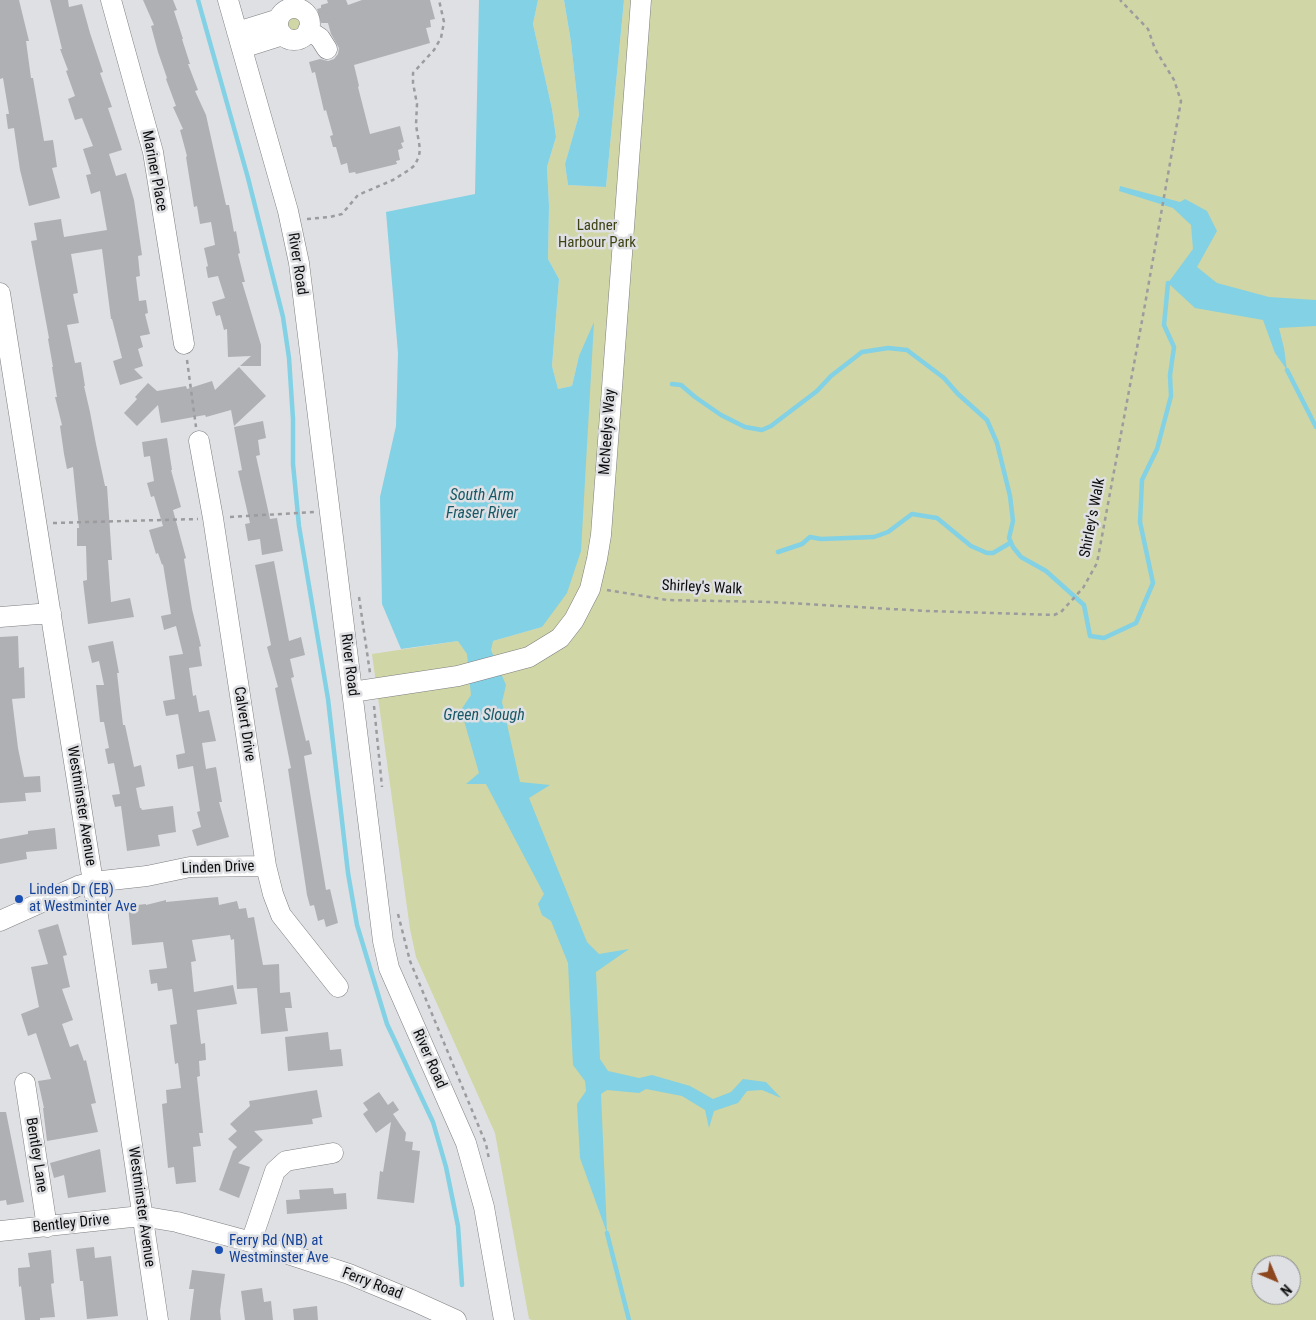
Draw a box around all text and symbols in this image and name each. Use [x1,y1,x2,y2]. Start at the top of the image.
street label: Mariner Place [137,129,171,213]
park label: Ladner Harbour Park [558,217,636,252]
street label: River Road [283,232,311,296]
street label: McNeelys Way [596,388,620,476]
street label: Shirley's Walk [1076,477,1110,559]
water label: South Arm Fraser River [446,486,518,524]
street label: Shirley's Walk [661,577,743,599]
street label: River Road [336,633,362,697]
street label: Calvert Drive [229,685,259,763]
water label: Green Slough [443,706,525,726]
street label: Westminster Avenue [63,745,99,867]
street label: Linden Drive [181,858,255,878]
place label: Linden Dr (EB) at Westminter Ave [29,881,137,916]
marker: Linden Dr (EB) at Westminter Ave [13,893,25,905]
street label: River Road [408,1027,450,1091]
street label: Bentley Lane [21,1116,51,1194]
street label: Westminster Avenue [124,1146,158,1268]
street label: Bentley Drive [32,1211,110,1237]
place label: Ferry Rd (NB) at Westminster Ave [229,1232,328,1267]
marker: Ferry Rd (NB) at Westminster Ave [213,1244,225,1256]
north arrow [1251,1255,1301,1305]
street label: Ferry Road [339,1264,405,1304]
text: N [1277,1281,1295,1299]

